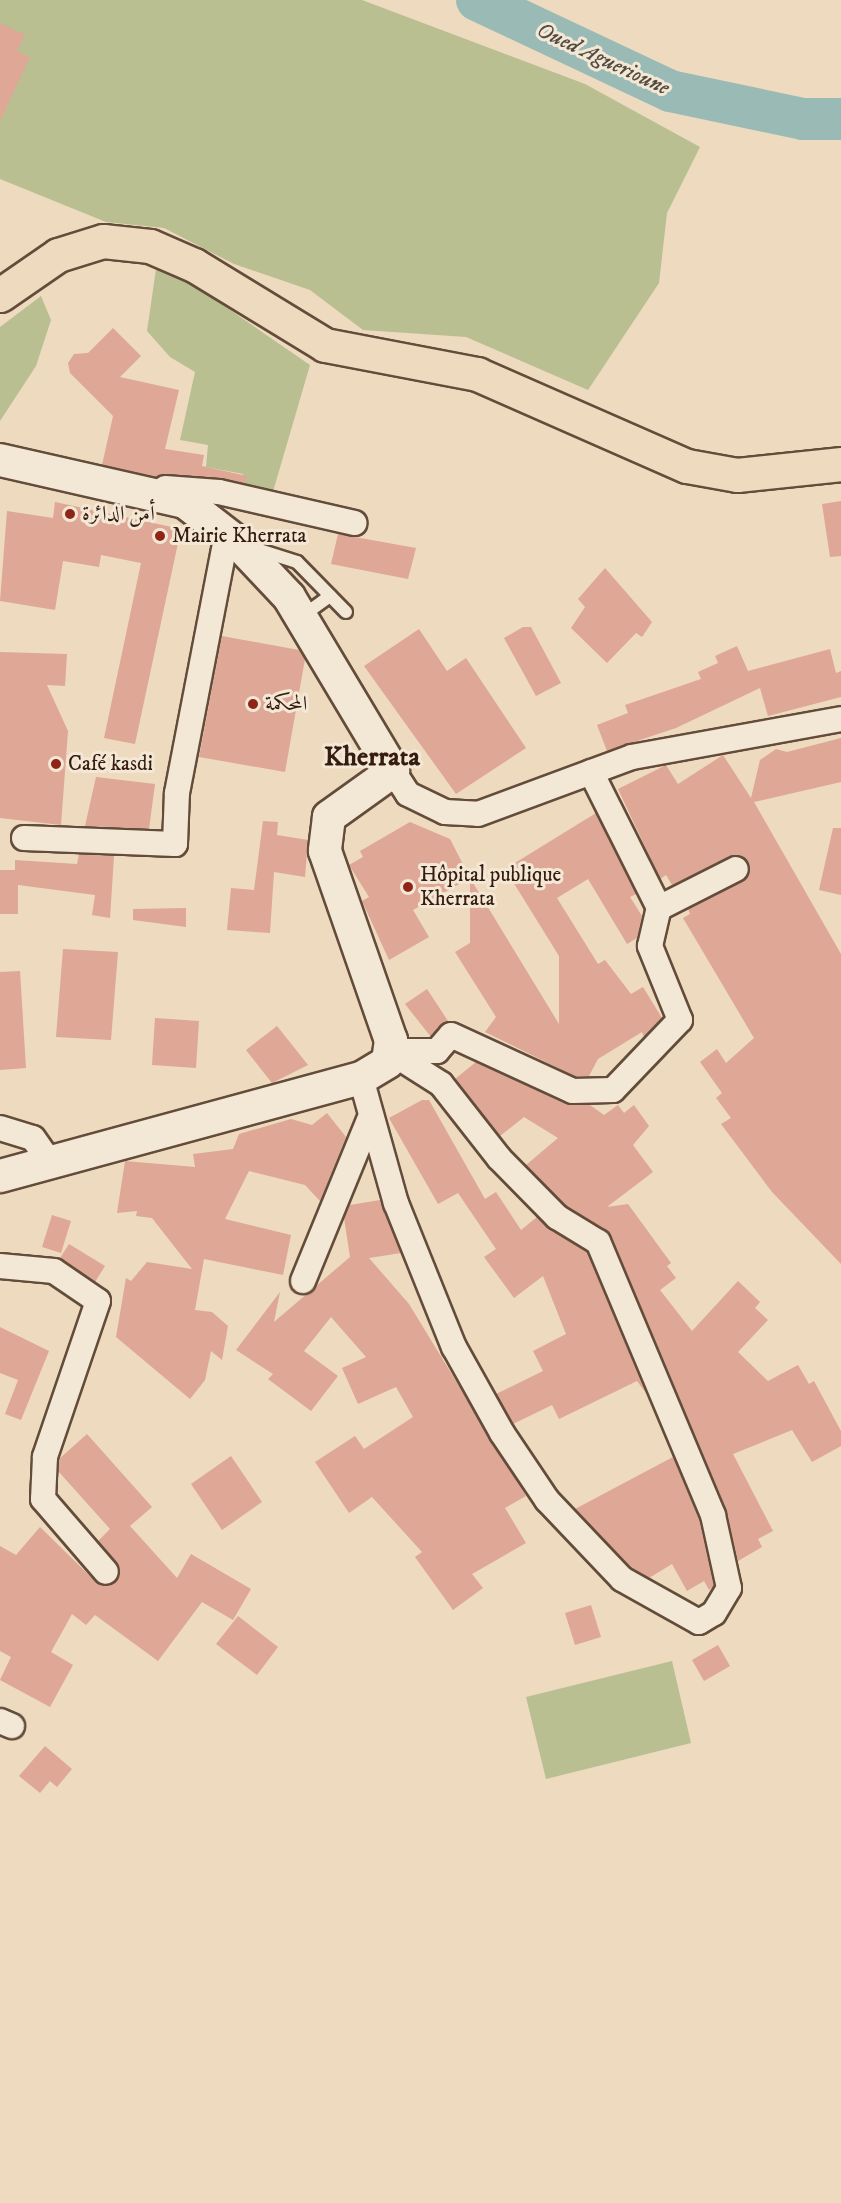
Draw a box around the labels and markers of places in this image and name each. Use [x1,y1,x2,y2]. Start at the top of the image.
place label: أمن الدائرة [82,501,155,527]
marker: أمن الدائرة [63,507,77,521]
place label: Mairie Kherrata [172,523,307,549]
marker: Mairie Kherrata [153,529,167,543]
place label: المحكمة [265,691,307,717]
marker: المحكمة [246,697,260,711]
place label: Café kasdi [68,751,153,777]
marker: Café kasdi [49,757,63,771]
place label: Hôpital publique Kherrata [420,862,561,912]
marker: Hôpital publique Kherrata [401,880,415,894]

